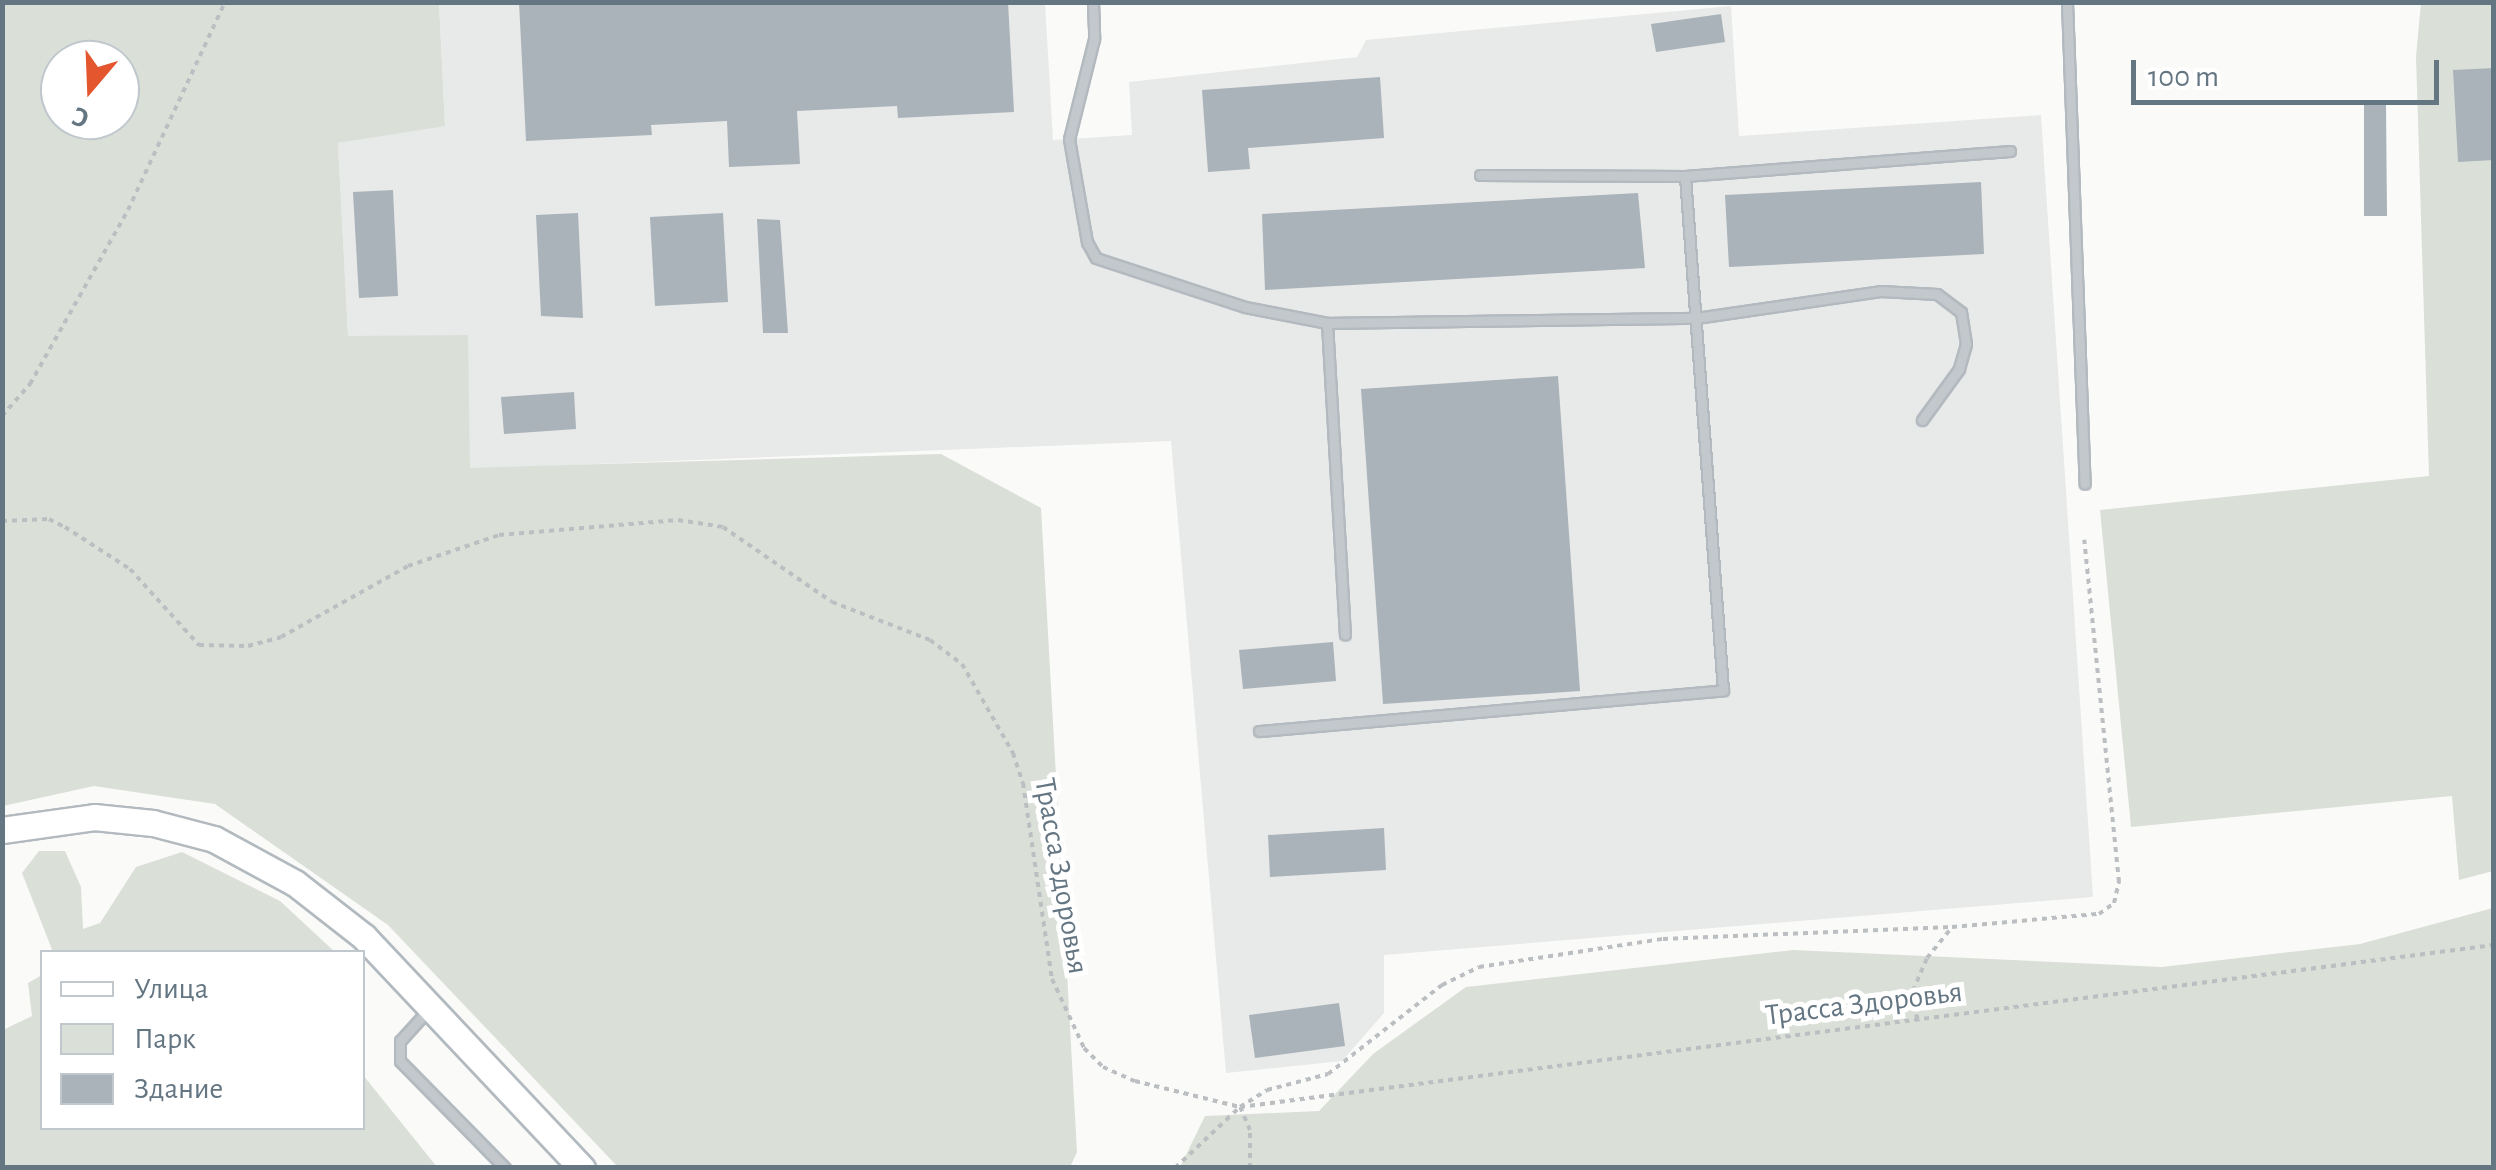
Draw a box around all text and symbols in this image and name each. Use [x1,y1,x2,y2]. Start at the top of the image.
north arrow [40,40,140,140]
scale bar [2136,40,2444,102]
text: 100 m [2148,62,2219,92]
text: С [69,101,93,132]
street label: Трасса Здоровья [1026,775,1096,977]
legend [40,950,365,1130]
text: Улица [134,974,209,1004]
street label: Трасса Здоровья [1763,974,1965,1034]
text: Парк [134,1024,196,1054]
text: Здание [134,1074,223,1104]

